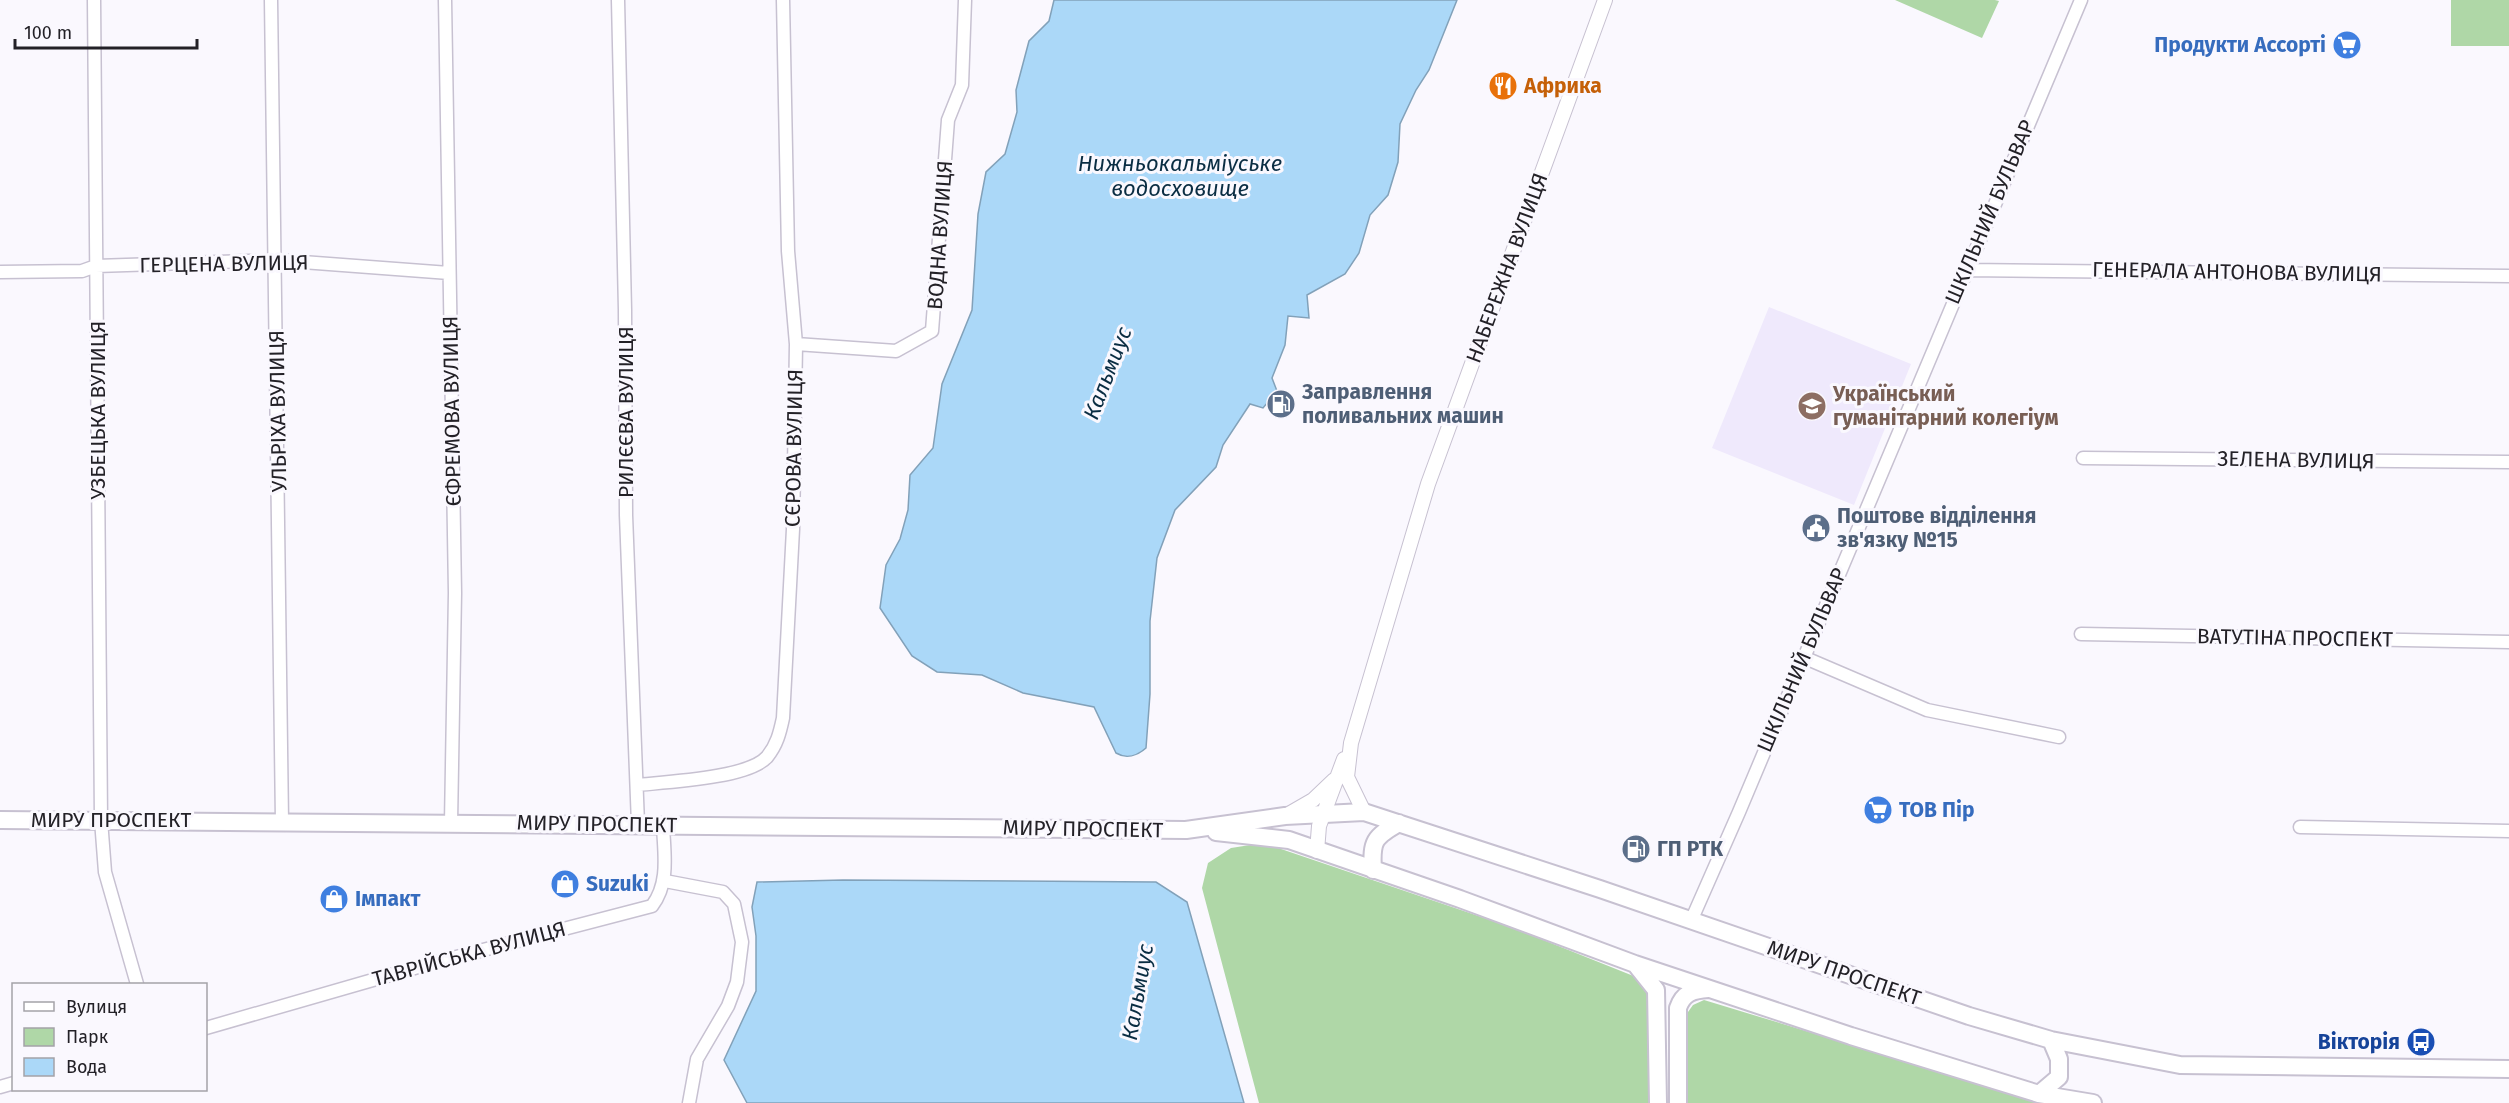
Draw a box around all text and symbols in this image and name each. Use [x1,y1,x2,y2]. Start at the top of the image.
scale bar [15,12,196,50]
text: 100 m [24,22,72,44]
supermarket icon: Продукти Ассорті [2331,29,2363,61]
place label: Продукти Ассорті [2154,32,2326,58]
restaurant icon: Африка [1487,70,1519,102]
place label: Африка [1523,73,1602,99]
street label: ШКІЛЬНИЙ БУЛЬВАР [1939,116,2041,308]
water label: Нижньокальміуське водосховище [1078,150,1282,202]
street label: ВОДНА ВУЛИЦЯ [922,159,958,311]
street label: НАБЕРЕЖНА ВУЛИЦЯ [1461,169,1553,367]
street label: ГЕРЦЕНА ВУЛИЦЯ [139,250,309,278]
street label: ГЕНЕРАЛА АНТОНОВА ВУЛИЦЯ [2092,256,2382,288]
street label: ЄФРЕМОВА ВУЛИЦЯ [437,315,467,507]
street label: УЗБЕЦЬКА ВУЛИЦЯ [85,320,111,500]
water label: Кальмиус [1077,322,1138,423]
street label: РИЛЄЄВА ВУЛИЦЯ [613,326,639,498]
street label: УЛЬРІХА ВУЛИЦЯ [264,330,292,492]
street label: СЄРОВА ВУЛИЦЯ [780,369,808,527]
place label: Заправлення поливальних машин [1301,379,1504,429]
place label: Український гуманітарний колегіум [1832,381,2059,431]
fuel station icon: Заправлення поливальних машин [1265,388,1297,420]
school or university icon: Український гуманітарний колегіум [1796,390,1828,422]
street label: ЗЕЛЕНА ВУЛИЦЯ [2217,446,2375,474]
place label: Поштове відділення зв'язку №15 [1837,503,2036,553]
public building icon: Поштове відділення зв'язку №15 [1800,512,1832,544]
street label: ШКІЛЬНИЙ БУЛЬВАР [1751,564,1853,756]
street label: ВАТУТІНА ПРОСПЕКТ [2197,623,2393,653]
supermarket icon: ТОВ Пір [1862,794,1894,826]
place label: ТОВ Пір [1899,797,1974,823]
street label: МИРУ ПРОСПЕКТ [31,807,191,833]
street label: МИРУ ПРОСПЕКТ [516,810,678,838]
street label: МИРУ ПРОСПЕКТ [1002,815,1164,843]
fuel station icon: ГП РТК [1620,833,1652,865]
place label: ГП РТК [1657,836,1724,862]
shop icon: Suzuki [549,868,581,900]
place label: Suzuki [586,871,649,897]
shop icon: Iмпакт [318,883,350,915]
place label: Iмпакт [355,886,422,912]
street label: ТАВРІЙСЬКА ВУЛИЦЯ [369,916,569,992]
street label: МИРУ ПРОСПЕКТ [1764,935,1924,1011]
water label: Кальмиус [1116,941,1159,1042]
legend [12,983,207,1091]
text: Вулиця [66,996,127,1018]
text: Парк [66,1026,109,1048]
bus stop icon: Вікторія [2405,1026,2437,1058]
place label: Вікторія [2318,1029,2400,1055]
text: Вода [66,1056,107,1078]

